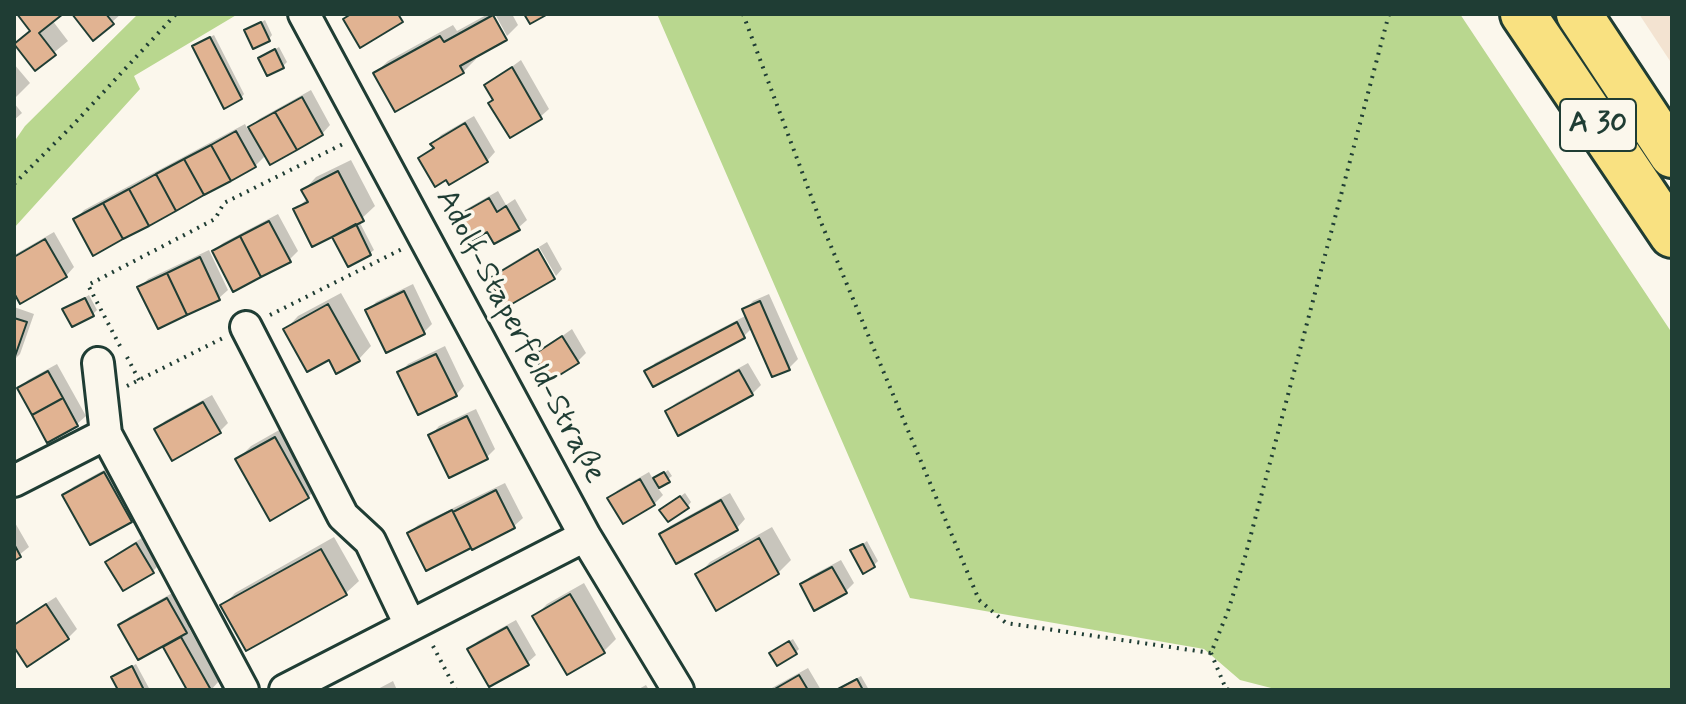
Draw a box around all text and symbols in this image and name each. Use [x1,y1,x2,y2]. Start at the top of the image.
road number: A 30 [1560,99,1636,151]
street label: Adolf-Staperfeld-Straße [425,183,613,491]

